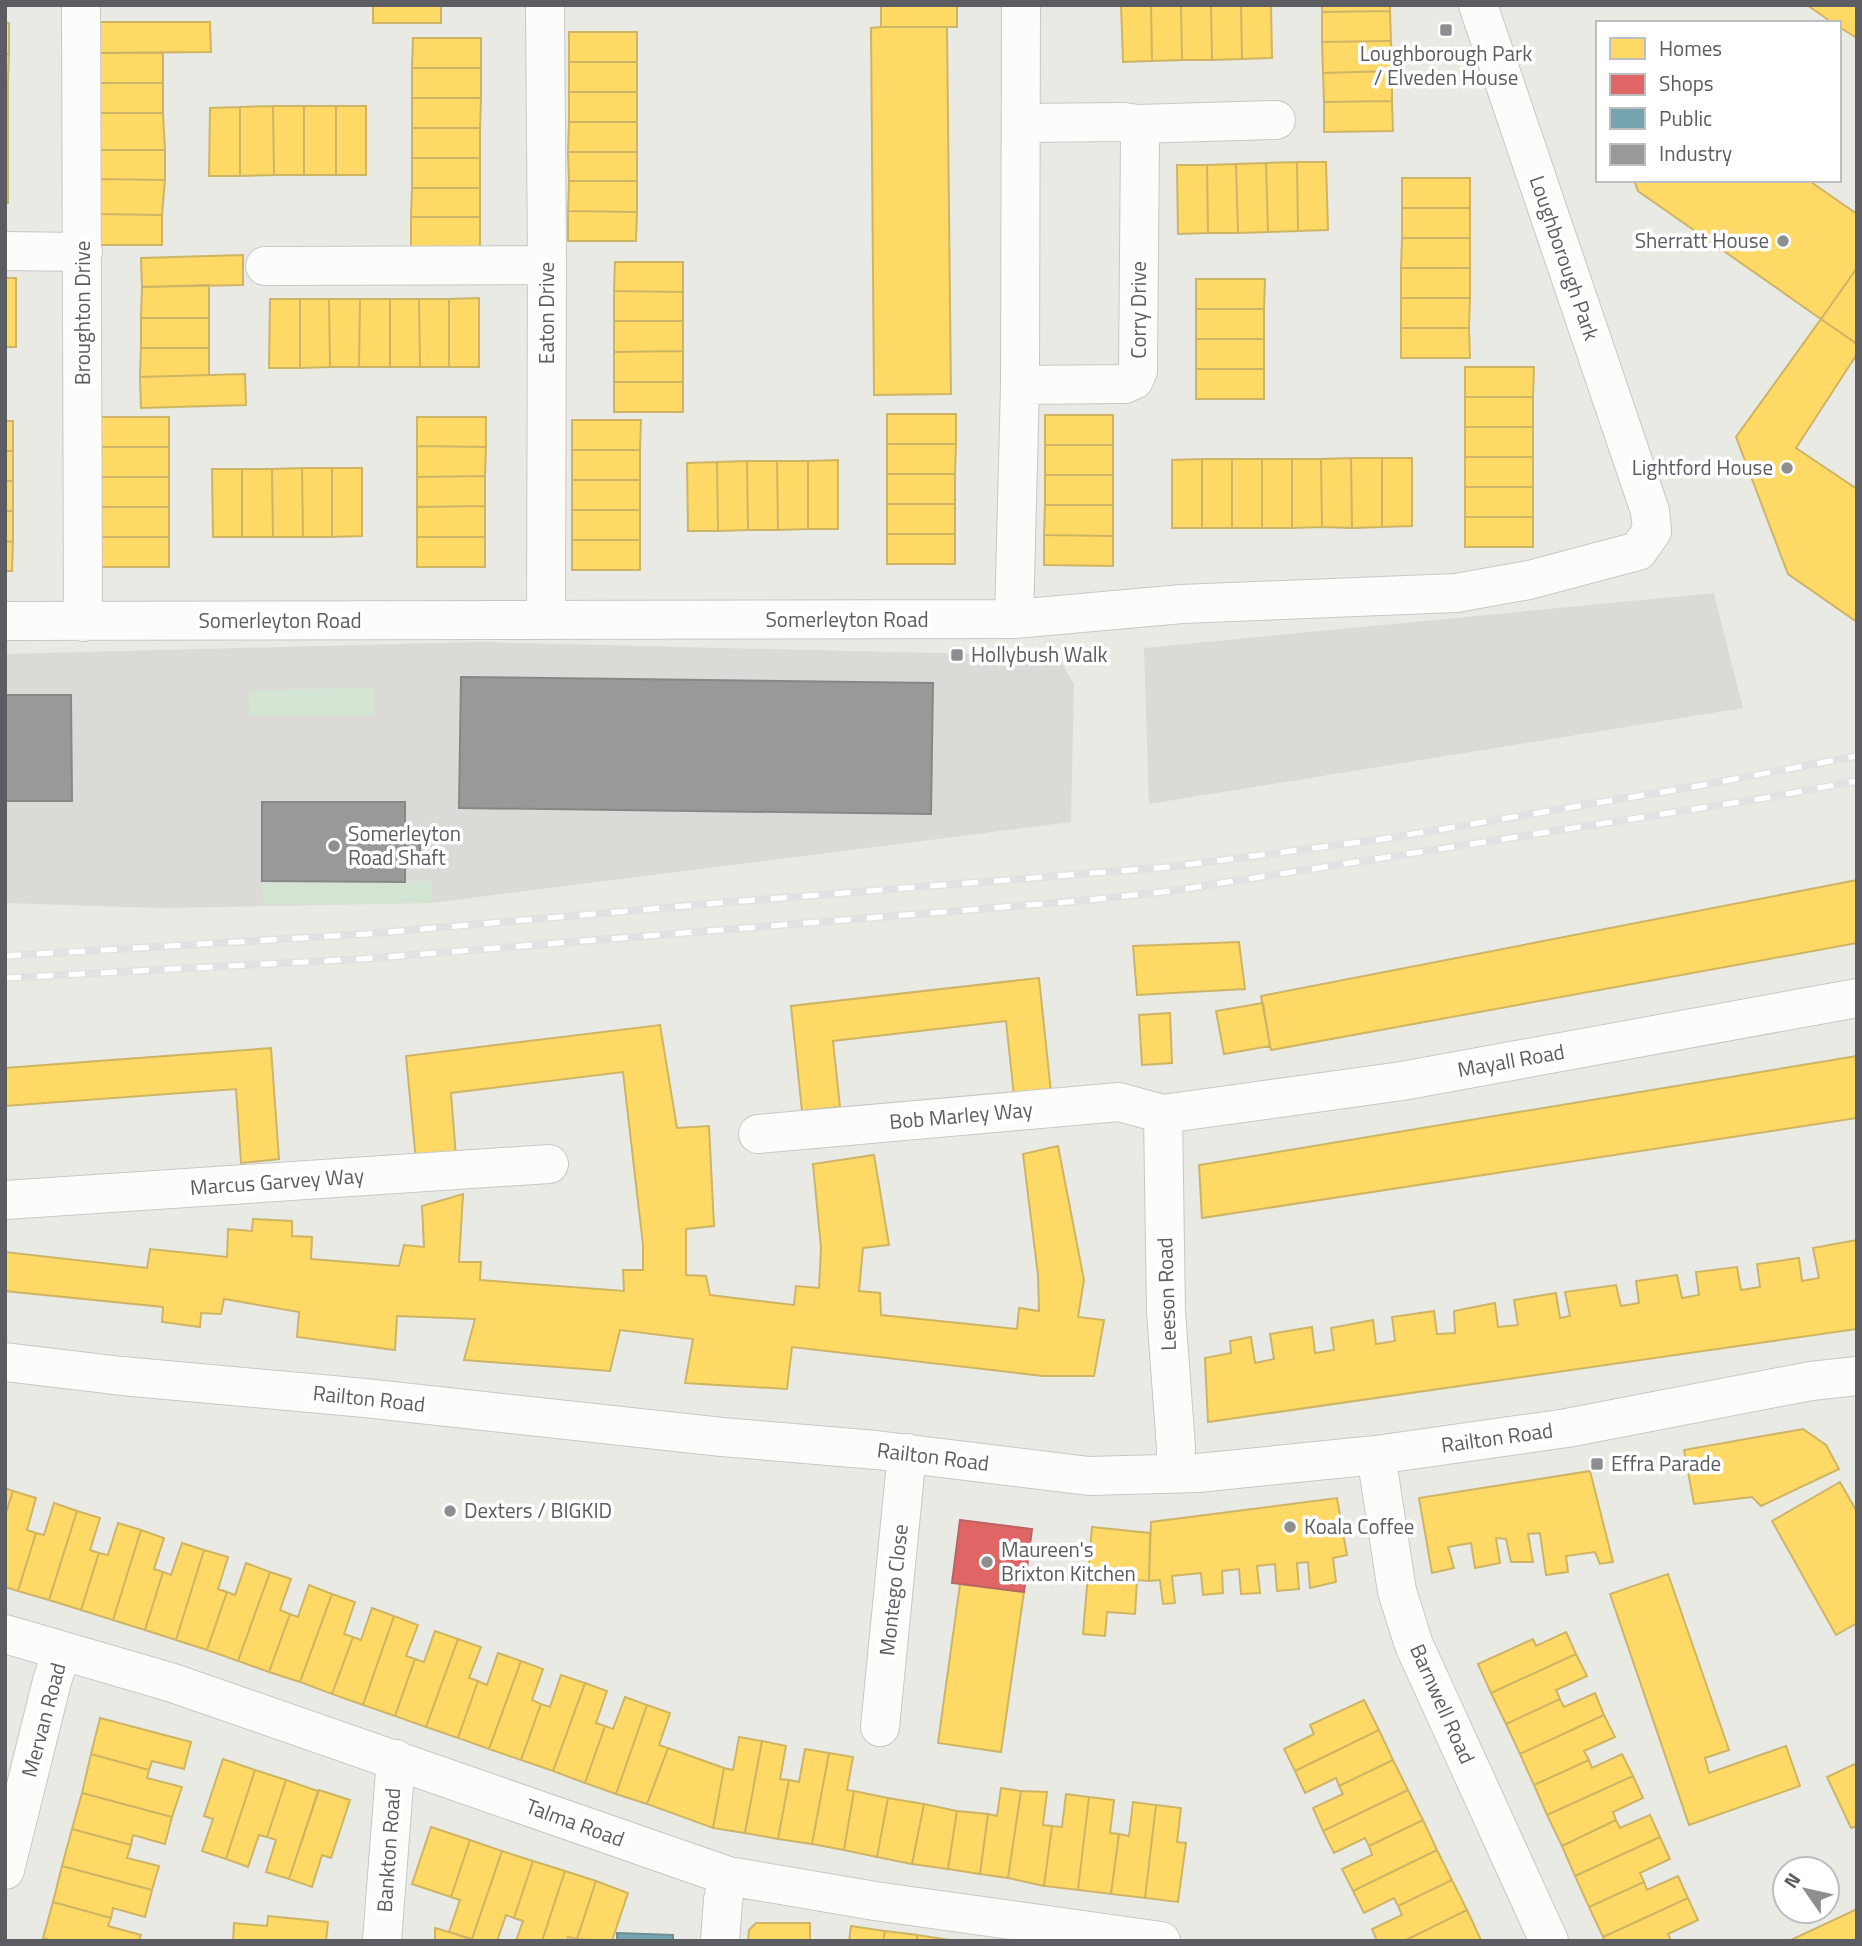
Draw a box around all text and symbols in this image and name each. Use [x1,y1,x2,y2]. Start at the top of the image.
legend [1596,21,1841,182]
marker: Loughborough Park / Elveden House [1438,22,1454,38]
text: Homes [1659,32,1722,64]
place label: Loughborough Park / Elveden House [1360,37,1532,93]
text: Shops [1659,67,1714,99]
text: Public [1659,102,1712,134]
text: Industry [1659,137,1732,169]
street label: Loughborough Park [1522,171,1608,344]
place label: Sherratt House [1635,224,1769,256]
marker: Sherratt House [1775,233,1791,249]
street label: Broughton Drive [66,241,98,385]
street label: Corry Drive [1122,261,1154,359]
street label: Eaton Drive [530,262,562,364]
place label: Lightford House [1632,451,1773,483]
marker: Lightford House [1779,460,1795,476]
street label: Somerleyton Road [765,603,929,635]
street label: Somerleyton Road [198,604,362,636]
place label: Hollybush Walk [971,638,1108,670]
marker: Hollybush Walk [949,647,965,663]
place label: Somerleyton Road Shaft [348,817,461,873]
marker: Somerleyton Road Shaft [326,838,342,854]
street label: Mayall Road [1455,1035,1567,1085]
street label: Bob Marley Way [888,1093,1034,1137]
street label: Marcus Garvey Way [189,1159,365,1203]
street label: Leeson Road [1148,1237,1184,1351]
street label: Railton Road [311,1376,427,1420]
street label: Railton Road [1439,1413,1555,1461]
street label: Railton Road [875,1433,991,1479]
place label: Effra Parade [1611,1447,1721,1479]
marker: Effra Parade [1589,1456,1605,1472]
place label: Dexters / BIGKID [464,1494,612,1526]
marker: Dexters / BIGKID [442,1503,458,1519]
place label: Koala Coffee [1304,1510,1414,1542]
marker: Koala Coffee [1282,1519,1298,1535]
street label: Montego Close [870,1523,916,1657]
place label: Maureen's Brixton Kitchen [1001,1533,1136,1589]
marker: Maureen's Brixton Kitchen [979,1554,995,1570]
street label: Barnwell Road [1402,1639,1484,1769]
street label: Mervan Road [12,1659,74,1781]
street label: Bankton Road [368,1787,408,1913]
street label: Talma Road [522,1789,629,1855]
north arrow [1771,1855,1841,1925]
text: N [1776,1867,1807,1894]

